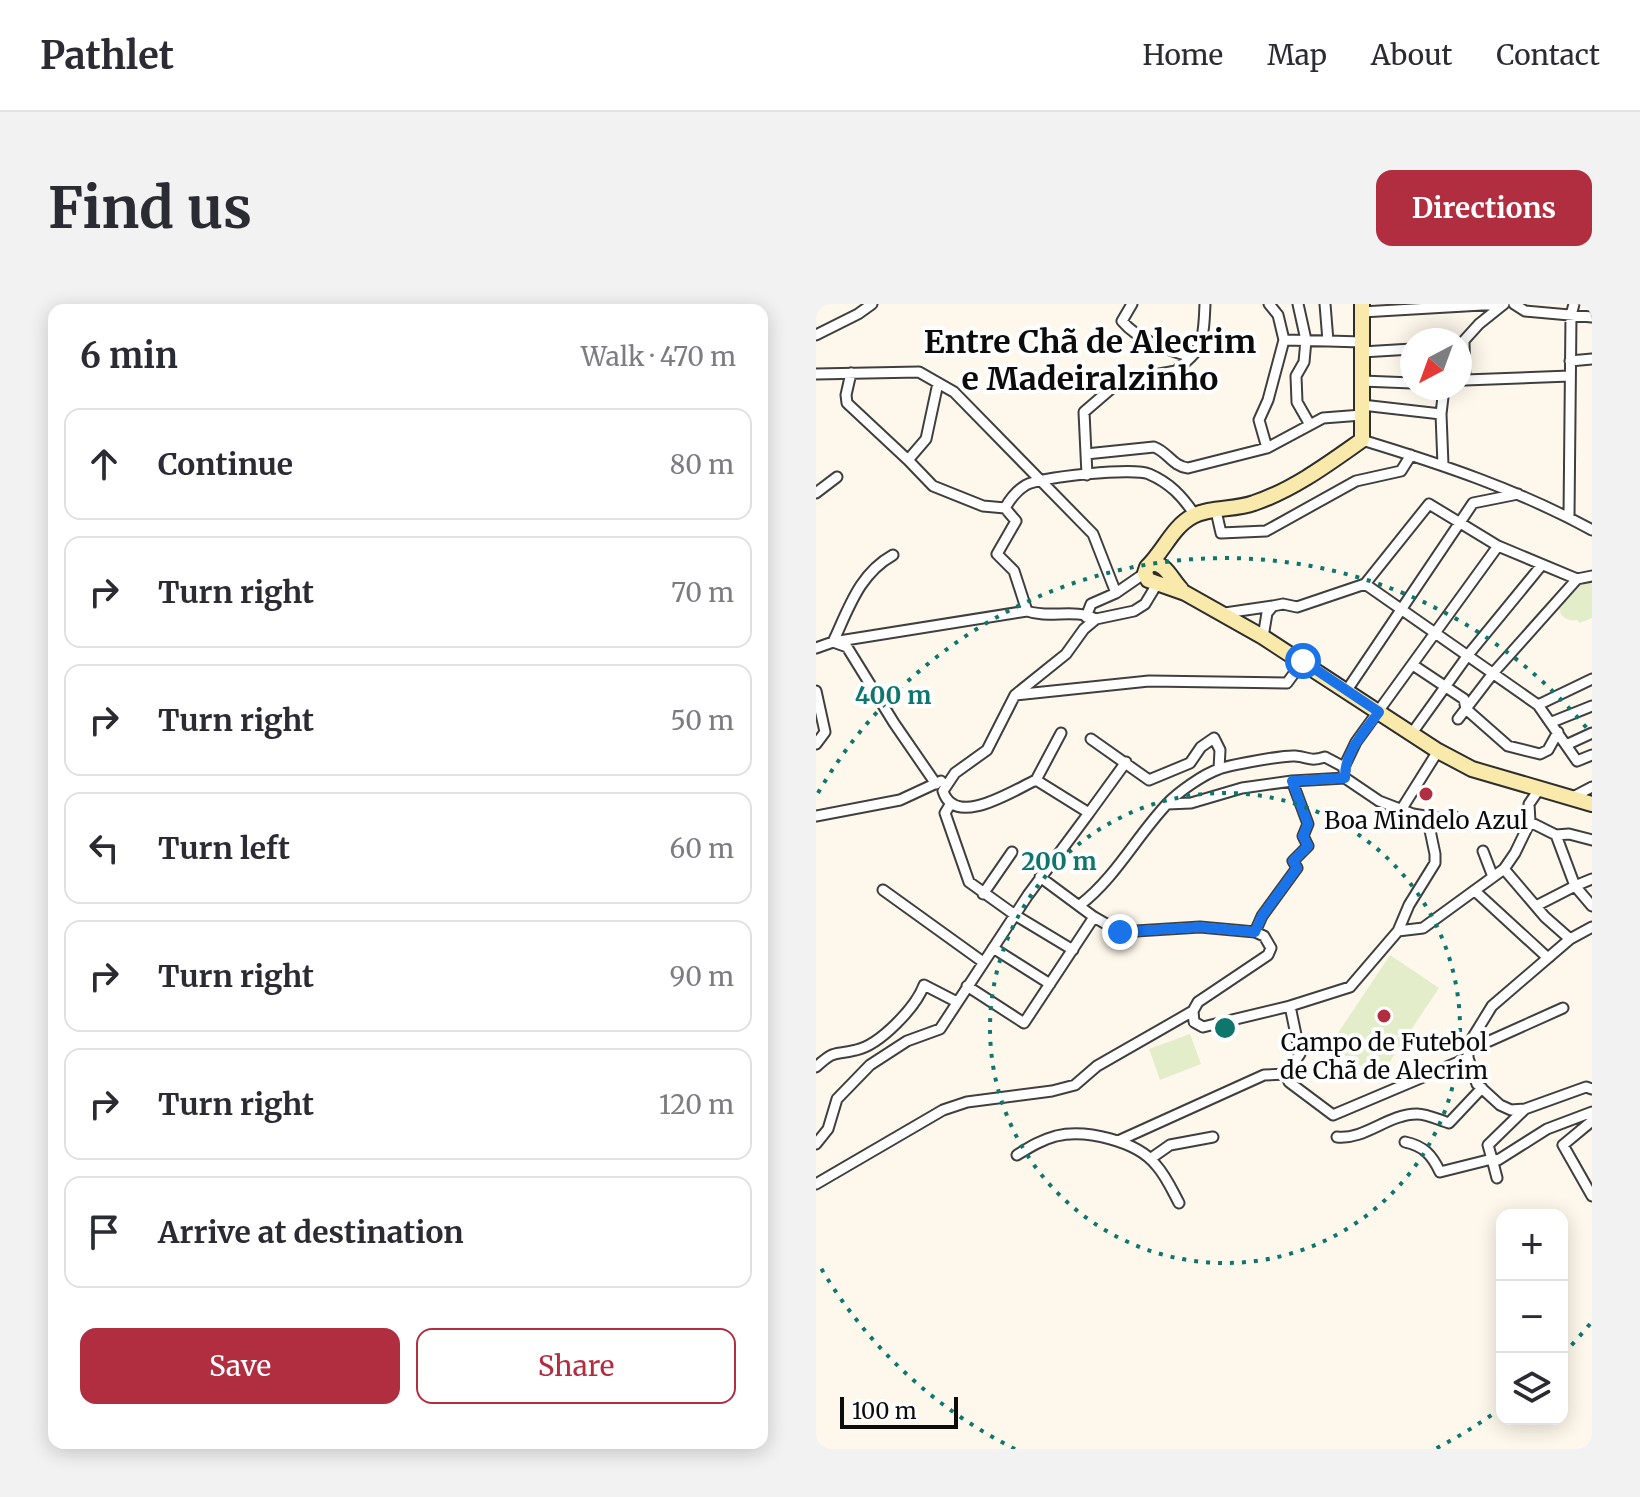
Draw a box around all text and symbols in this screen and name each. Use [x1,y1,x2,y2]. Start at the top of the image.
text: Pathlet [40,32,174,79]
text: Home [1142,37,1223,73]
text: Map [1267,37,1327,73]
text: About [1371,37,1452,73]
text: Contact [1496,37,1600,73]
button: Directions [1376,170,1592,246]
text: Find us [48,173,252,243]
district label: Entre Chã de Alecrim e Madeiralzinho [924,322,1256,399]
north arrow [1400,328,1472,400]
text: 6 min [80,335,178,377]
text: Walk · 470 m [581,340,736,373]
icon: ahead [82,442,126,486]
text: Continue [158,445,293,483]
text: 80 m [670,448,734,481]
icon: right [82,570,126,614]
text: Turn right [158,573,314,611]
text: 70 m [671,576,734,609]
route start [1285,643,1321,679]
text: 400 m [855,680,931,711]
icon: right [82,698,126,742]
text: Turn right [158,701,314,739]
text: 50 m [670,704,734,737]
marker: Boa Mindelo Azul [1417,785,1435,803]
place label: Boa Mindelo Azul [1324,805,1528,836]
icon: left [82,826,126,870]
text: Turn left [158,829,290,867]
text: 60 m [670,832,734,865]
text: 200 m [1021,846,1097,877]
route end [1102,914,1138,950]
icon: right [82,954,126,998]
text: Turn right [158,957,314,995]
text: 90 m [670,960,734,993]
marker: Campo de Futebol de Chã de Alecrim [1375,1007,1393,1025]
centre of rings [1211,1014,1239,1042]
place label: Campo de Futebol de Chã de Alecrim [1280,1027,1488,1086]
icon: right [82,1082,126,1126]
text: Turn right [158,1085,314,1123]
text: 120 m [659,1088,734,1121]
map controls [1496,1209,1568,1425]
button: + [1496,1209,1568,1281]
icon: arrive [82,1210,126,1254]
text: Arrive at destination [158,1213,464,1251]
button: − [1496,1281,1568,1353]
button: Save [80,1328,400,1404]
button: Share [416,1328,736,1404]
button: layers [1496,1353,1568,1425]
scale bar [840,1393,958,1429]
text: 100 m [852,1397,917,1425]

